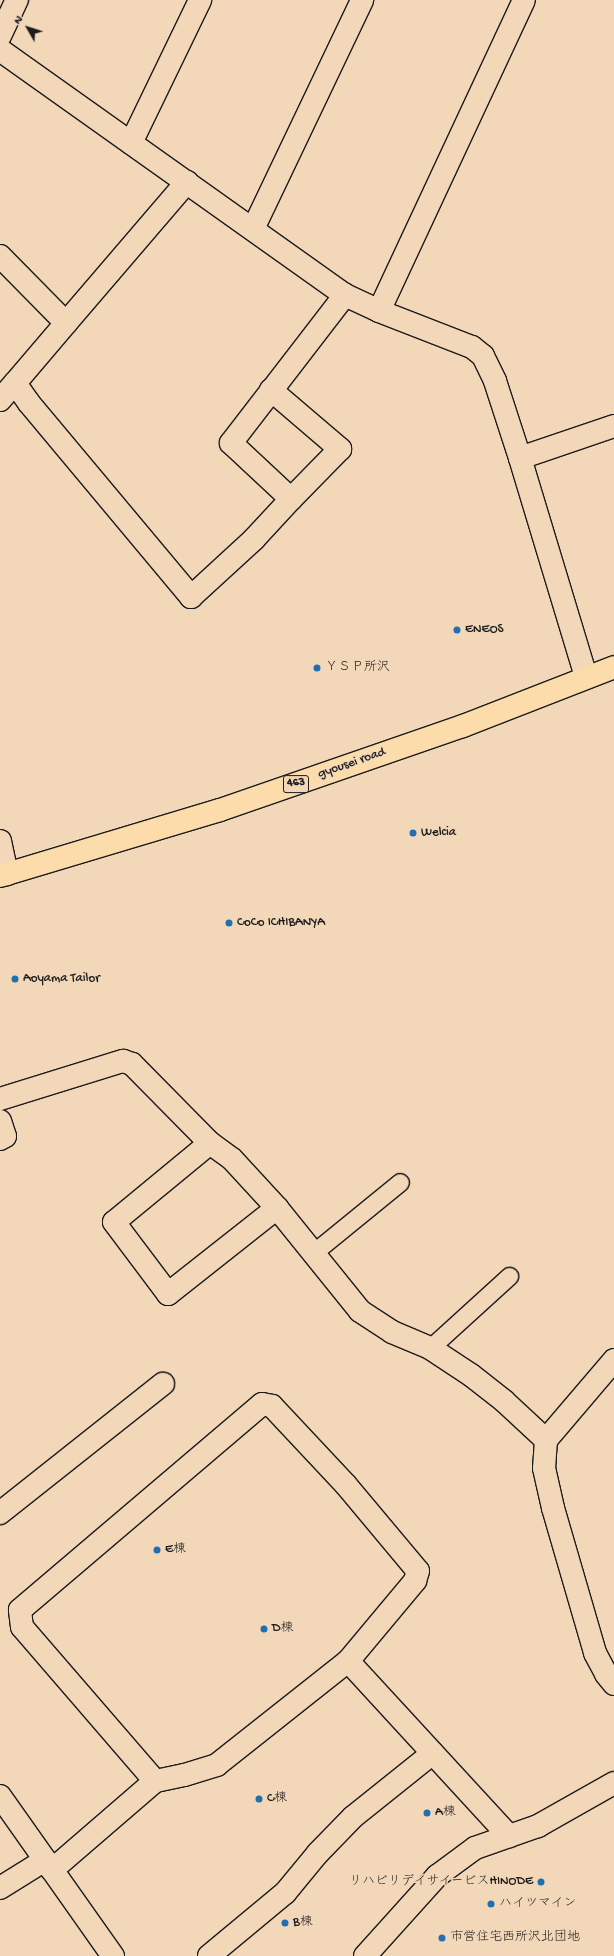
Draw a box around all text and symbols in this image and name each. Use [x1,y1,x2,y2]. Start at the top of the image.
north arrow [8,8,48,48]
text: N [12,14,26,27]
place label: ENEOS [465,622,504,638]
marker: ENEOS [452,625,462,635]
place label: ＹＳＰ所沢 [325,660,390,676]
marker: ＹＳＰ所沢 [312,663,322,673]
street label: gyousei road [316,745,388,783]
road number: 463 [283,774,309,794]
place label: Welcia [421,825,456,841]
marker: Welcia [408,828,418,838]
place label: CoCo ICHIBANYA [237,915,325,931]
marker: CoCo ICHIBANYA [224,918,234,928]
place label: Aoyama Tailor [23,971,100,987]
marker: Aoyama Tailor [10,974,20,984]
place label: E棟 [165,1542,186,1558]
marker: E棟 [152,1545,162,1555]
place label: D棟 [272,1621,293,1637]
marker: D棟 [259,1624,269,1634]
place label: C棟 [267,1791,287,1807]
marker: C棟 [254,1794,264,1804]
place label: A棟 [435,1805,456,1821]
marker: A棟 [422,1808,432,1818]
place label: リハビリデイサイービスHINODE [348,1874,533,1890]
marker: リハビリデイサイービスHINODE [536,1877,546,1887]
place label: ハイツマイン [499,1896,577,1912]
marker: ハイツマイン [486,1899,496,1909]
place label: B棟 [293,1915,313,1931]
marker: B棟 [280,1918,290,1928]
place label: 市営住宅西所沢北団地 [450,1930,580,1946]
marker: 市営住宅西所沢北団地 [437,1933,447,1943]

